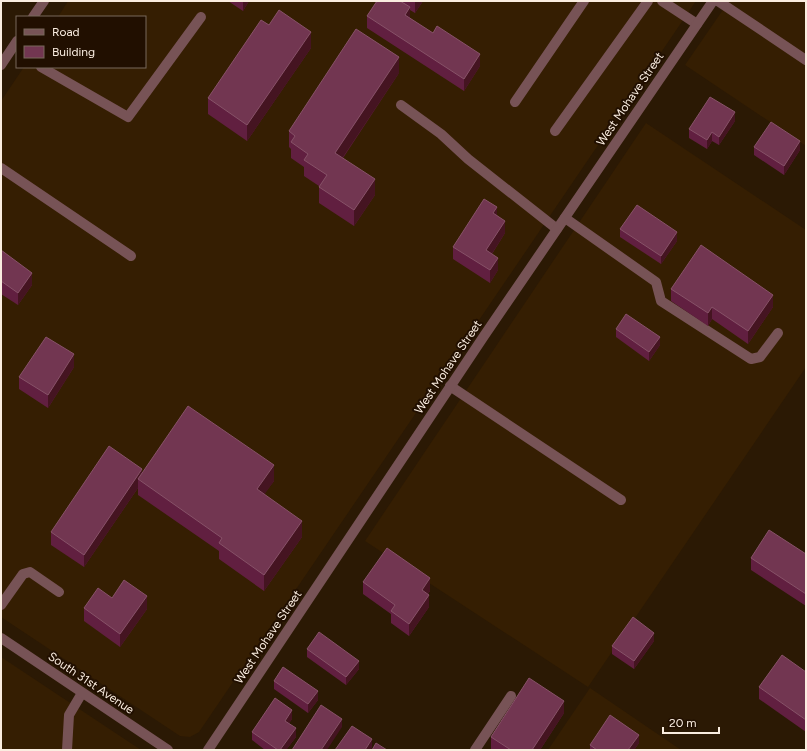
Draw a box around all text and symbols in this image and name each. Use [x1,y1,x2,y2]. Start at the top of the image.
legend [16,16,146,68]
text: Road [52,25,80,39]
text: Building [52,45,95,59]
street label: West Mohave Street [594,49,667,148]
street label: West Mohave Street [412,317,485,416]
street label: West Mohave Street [232,587,305,686]
street label: South 31st Avenue [45,649,137,717]
scale bar [663,709,719,735]
text: 20 m [669,716,697,730]

